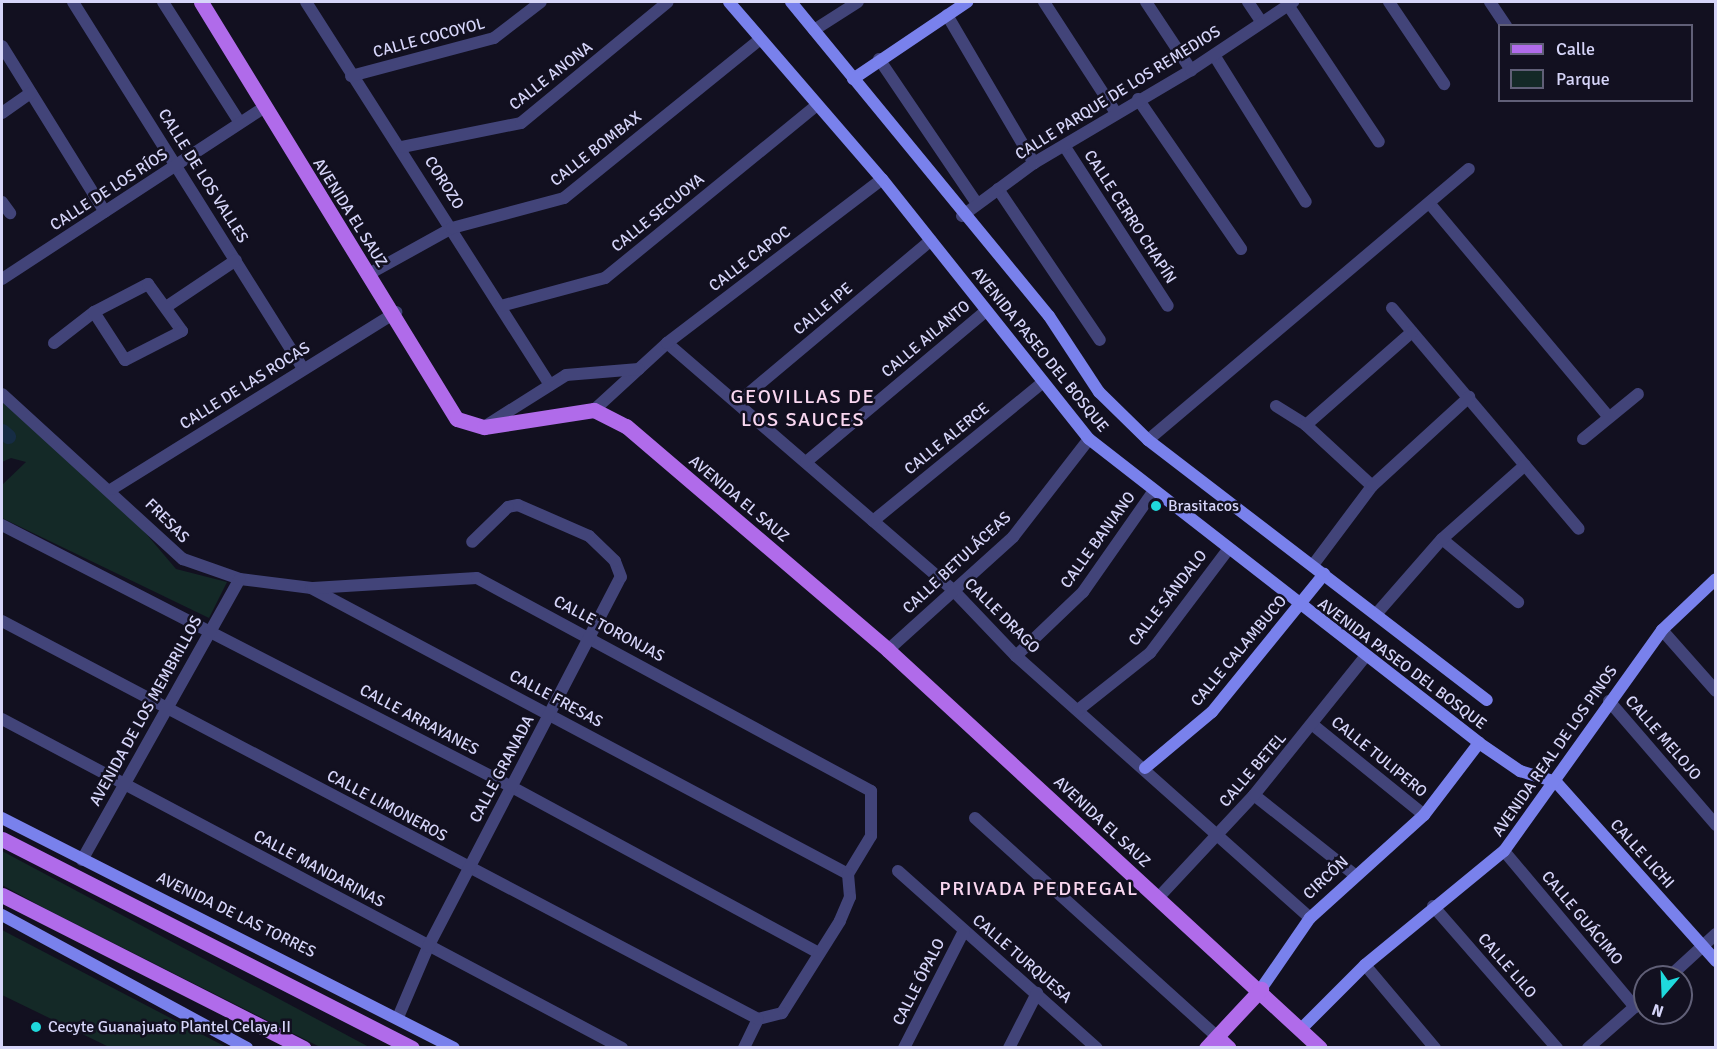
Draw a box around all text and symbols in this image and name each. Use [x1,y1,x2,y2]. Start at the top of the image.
street label: CALLE COCOYOL [371,14,487,62]
street label: CALLE PARQUE DE LOS REMEDIOS [1012,22,1224,164]
legend [1498,24,1693,102]
street label: CALLE ANONA [506,38,596,114]
text: Calle [1556,38,1595,60]
text: Parque [1556,68,1610,90]
street label: CALLE DE LOS VALLES [154,105,252,247]
street label: CALLE BOMBAX [547,107,645,191]
street label: CALLE DE LOS RÍOS [47,145,171,235]
street label: CALLE CERRO CHAPÍN [1080,147,1180,287]
street label: COROZO [420,153,468,213]
street label: AVENIDA EL SAUZ [309,155,391,271]
street label: CALLE SECUOYA [608,170,708,256]
street label: CALLE CAPOC [705,222,795,296]
street label: AVENIDA PASEO DEL BOSQUE [968,264,1112,436]
street label: CALLE IPE [790,279,856,339]
street label: CALLE AILANTO [878,296,974,382]
street label: CALLE DE LAS ROCAS [176,338,314,434]
district label: GEOVILLAS DE LOS SAUCES [731,384,875,431]
street label: CALLE ALERCE [901,399,993,479]
street label: AVENIDA EL SAUZ [685,452,793,546]
street label: CALLE BANIANO [1057,488,1139,592]
street label: FRESAS [141,495,193,547]
place label: Brasitacos [1168,496,1239,516]
marker: Brasitacos [1149,499,1163,513]
street label: CALLE BETULÁCEAS [899,508,1015,618]
street label: CALLE SÁNDALO [1125,546,1211,650]
street label: CALLE DRAGO [960,574,1044,658]
street label: CALLE TORONJAS [550,592,668,666]
street label: CALLE CALAMBUCO [1187,592,1291,710]
street label: AVENIDA PASEO DEL BOSQUE [1314,594,1490,734]
street label: AVENIDA DE LOS MEMBRILLOS [86,613,206,809]
street label: AVENIDA REAL DE LOS PINOS [1489,662,1621,840]
street label: CALLE FRESAS [506,666,606,732]
street label: CALLE ARRAYANES [356,680,482,760]
street label: CALLE MELOJO [1621,692,1705,784]
street label: CALLE GRANADA [466,712,538,826]
street label: CALLE TULIPERO [1327,712,1431,802]
street label: CALLE BETEL [1215,729,1291,811]
street label: CALLE LIMONEROS [324,766,450,846]
street label: AVENIDA EL SAUZ [1050,772,1154,872]
street label: CALLE LICHI [1606,815,1678,893]
street label: CALLE MANDARINAS [250,826,388,912]
street label: CIRCÓN [1299,852,1353,904]
street label: CALLE GUÁCIMO [1537,867,1627,969]
street label: AVENIDA DE LAS TORRES [153,868,319,962]
district label: PRIVADA PEDREGAL [939,876,1139,900]
street label: CALLE TURQUESA [968,911,1076,1007]
street label: CALLE LILO [1474,930,1540,1002]
street label: CALLE ÓPALO [889,935,949,1029]
north arrow [1633,965,1693,1025]
text: N [1649,999,1666,1021]
place label: Cecyte Guanajuato Plantel Celaya II [48,1017,291,1037]
marker: Cecyte Guanajuato Plantel Celaya II [29,1020,43,1034]

